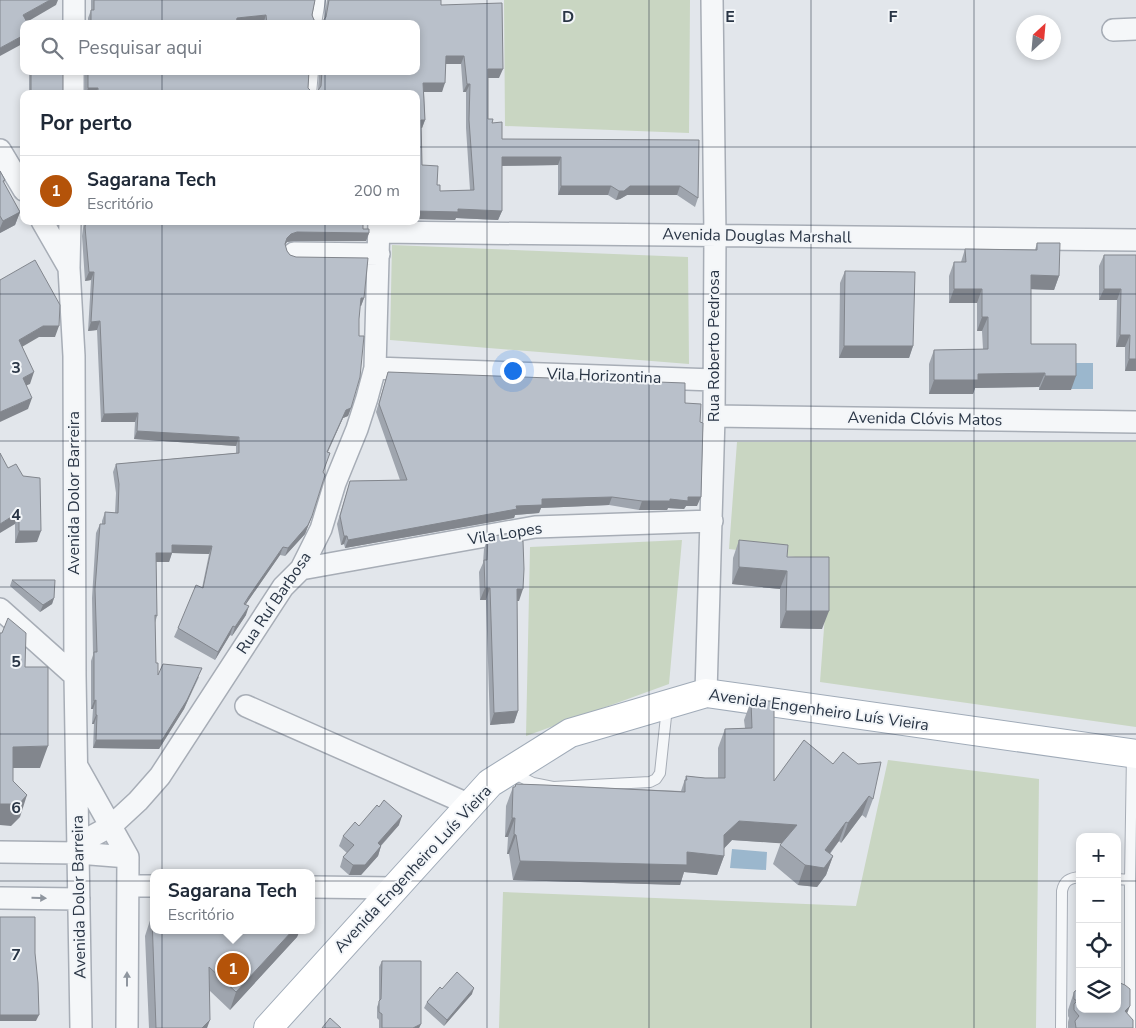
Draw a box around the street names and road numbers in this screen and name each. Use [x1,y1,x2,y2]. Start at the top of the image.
street label: Avenida Douglas Marshall [662,223,852,249]
street label: Rua Roberto Pedrosa [703,270,725,422]
street label: Vila Horizontina [545,363,662,389]
street label: Avenida Clóvis Matos [847,407,1003,431]
street label: Avenida Dolor Barreira [63,411,85,575]
street label: Vila Lopes [465,517,544,551]
street label: Rua Ruí Barbosa [232,547,316,659]
street label: Avenida Engenheiro Luís Vieira [708,684,930,736]
street label: Avenida Engenheiro Luís Vieira [329,780,497,958]
street label: Avenida Dolor Barreira [67,815,91,979]

